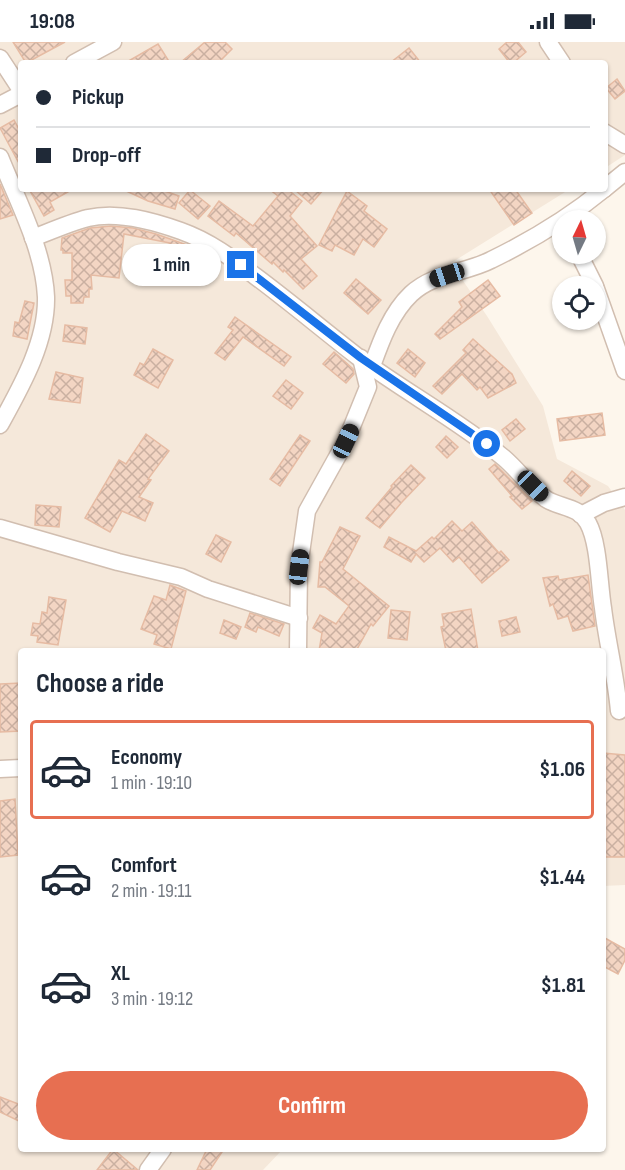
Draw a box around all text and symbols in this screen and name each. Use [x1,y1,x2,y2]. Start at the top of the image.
text: 19:08 [30,8,75,35]
text: Pickup [72,84,124,111]
text: Drop-off [72,142,141,169]
north arrow [552,210,606,264]
map controls [552,210,606,330]
callout: 1 min [121,244,220,286]
route end [227,251,254,278]
text: 1 min [153,253,190,277]
car [427,261,467,289]
button: locate [552,276,606,330]
car [330,421,362,461]
route start [473,430,500,457]
car [514,467,552,505]
car [288,548,310,586]
text: Choose a ride [36,668,164,700]
icon: car [39,743,93,797]
text: Economy [111,744,182,771]
text: $1.06 [539,756,585,783]
text: 1 min · 19:10 [111,771,192,795]
icon: car [39,851,93,905]
text: Comfort [111,852,177,879]
text: $1.44 [539,864,585,891]
text: 2 min · 19:11 [111,879,192,903]
icon: car [39,959,93,1013]
text: XL [111,960,130,987]
text: $1.81 [541,972,585,999]
text: 3 min · 19:12 [111,987,193,1011]
button: Confirm [36,1071,588,1140]

